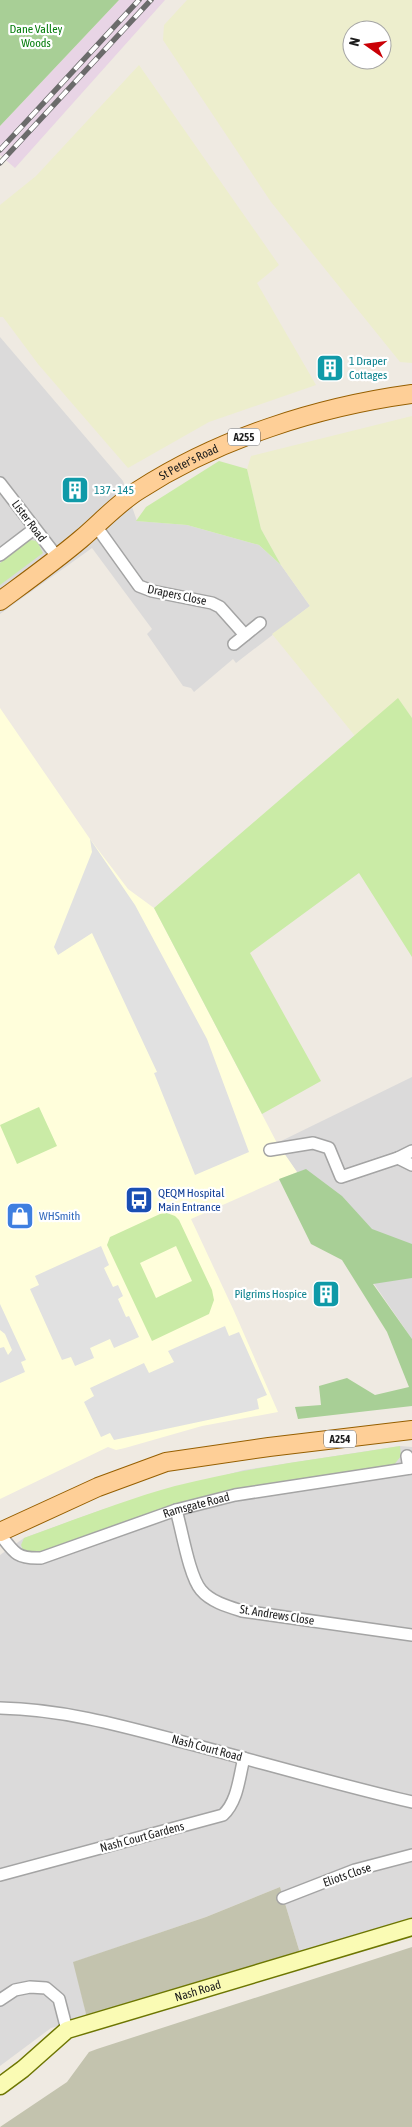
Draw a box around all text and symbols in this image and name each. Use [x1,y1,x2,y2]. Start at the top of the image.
north arrow [342,20,392,70]
park label: Dane Valley Woods [10,22,62,50]
text: N [346,36,363,48]
building icon: 1 Draper Cottages [315,353,345,383]
place label: 1 Draper Cottages [349,354,387,382]
road number: A255 [228,428,260,446]
street label: St Peter's Road [157,442,220,483]
building icon: 137 - 145 [60,475,90,505]
place label: 137 - 145 [94,483,134,497]
street label: Lister Road [9,497,49,545]
street label: Drapers Close [146,582,208,608]
bus stop icon: QEQM Hospital Main Entrance [124,1185,154,1215]
place label: QEQM Hospital Main Entrance [158,1186,225,1214]
shop icon: WHSmith [5,1201,35,1231]
place label: WHSmith [39,1209,80,1223]
building icon: Pilgrims Hospice [311,1279,341,1309]
place label: Pilgrims Hospice [234,1287,307,1301]
road number: A254 [324,1430,356,1448]
street label: Ramsgate Road [161,1490,231,1521]
street label: St. Andrews Close [239,1602,315,1628]
street label: Nash Court Road [170,1732,244,1764]
street label: Nash Court Gardens [98,1819,186,1855]
street label: Eliots Close [321,1860,373,1890]
street label: Nash Road [173,1977,223,2004]

